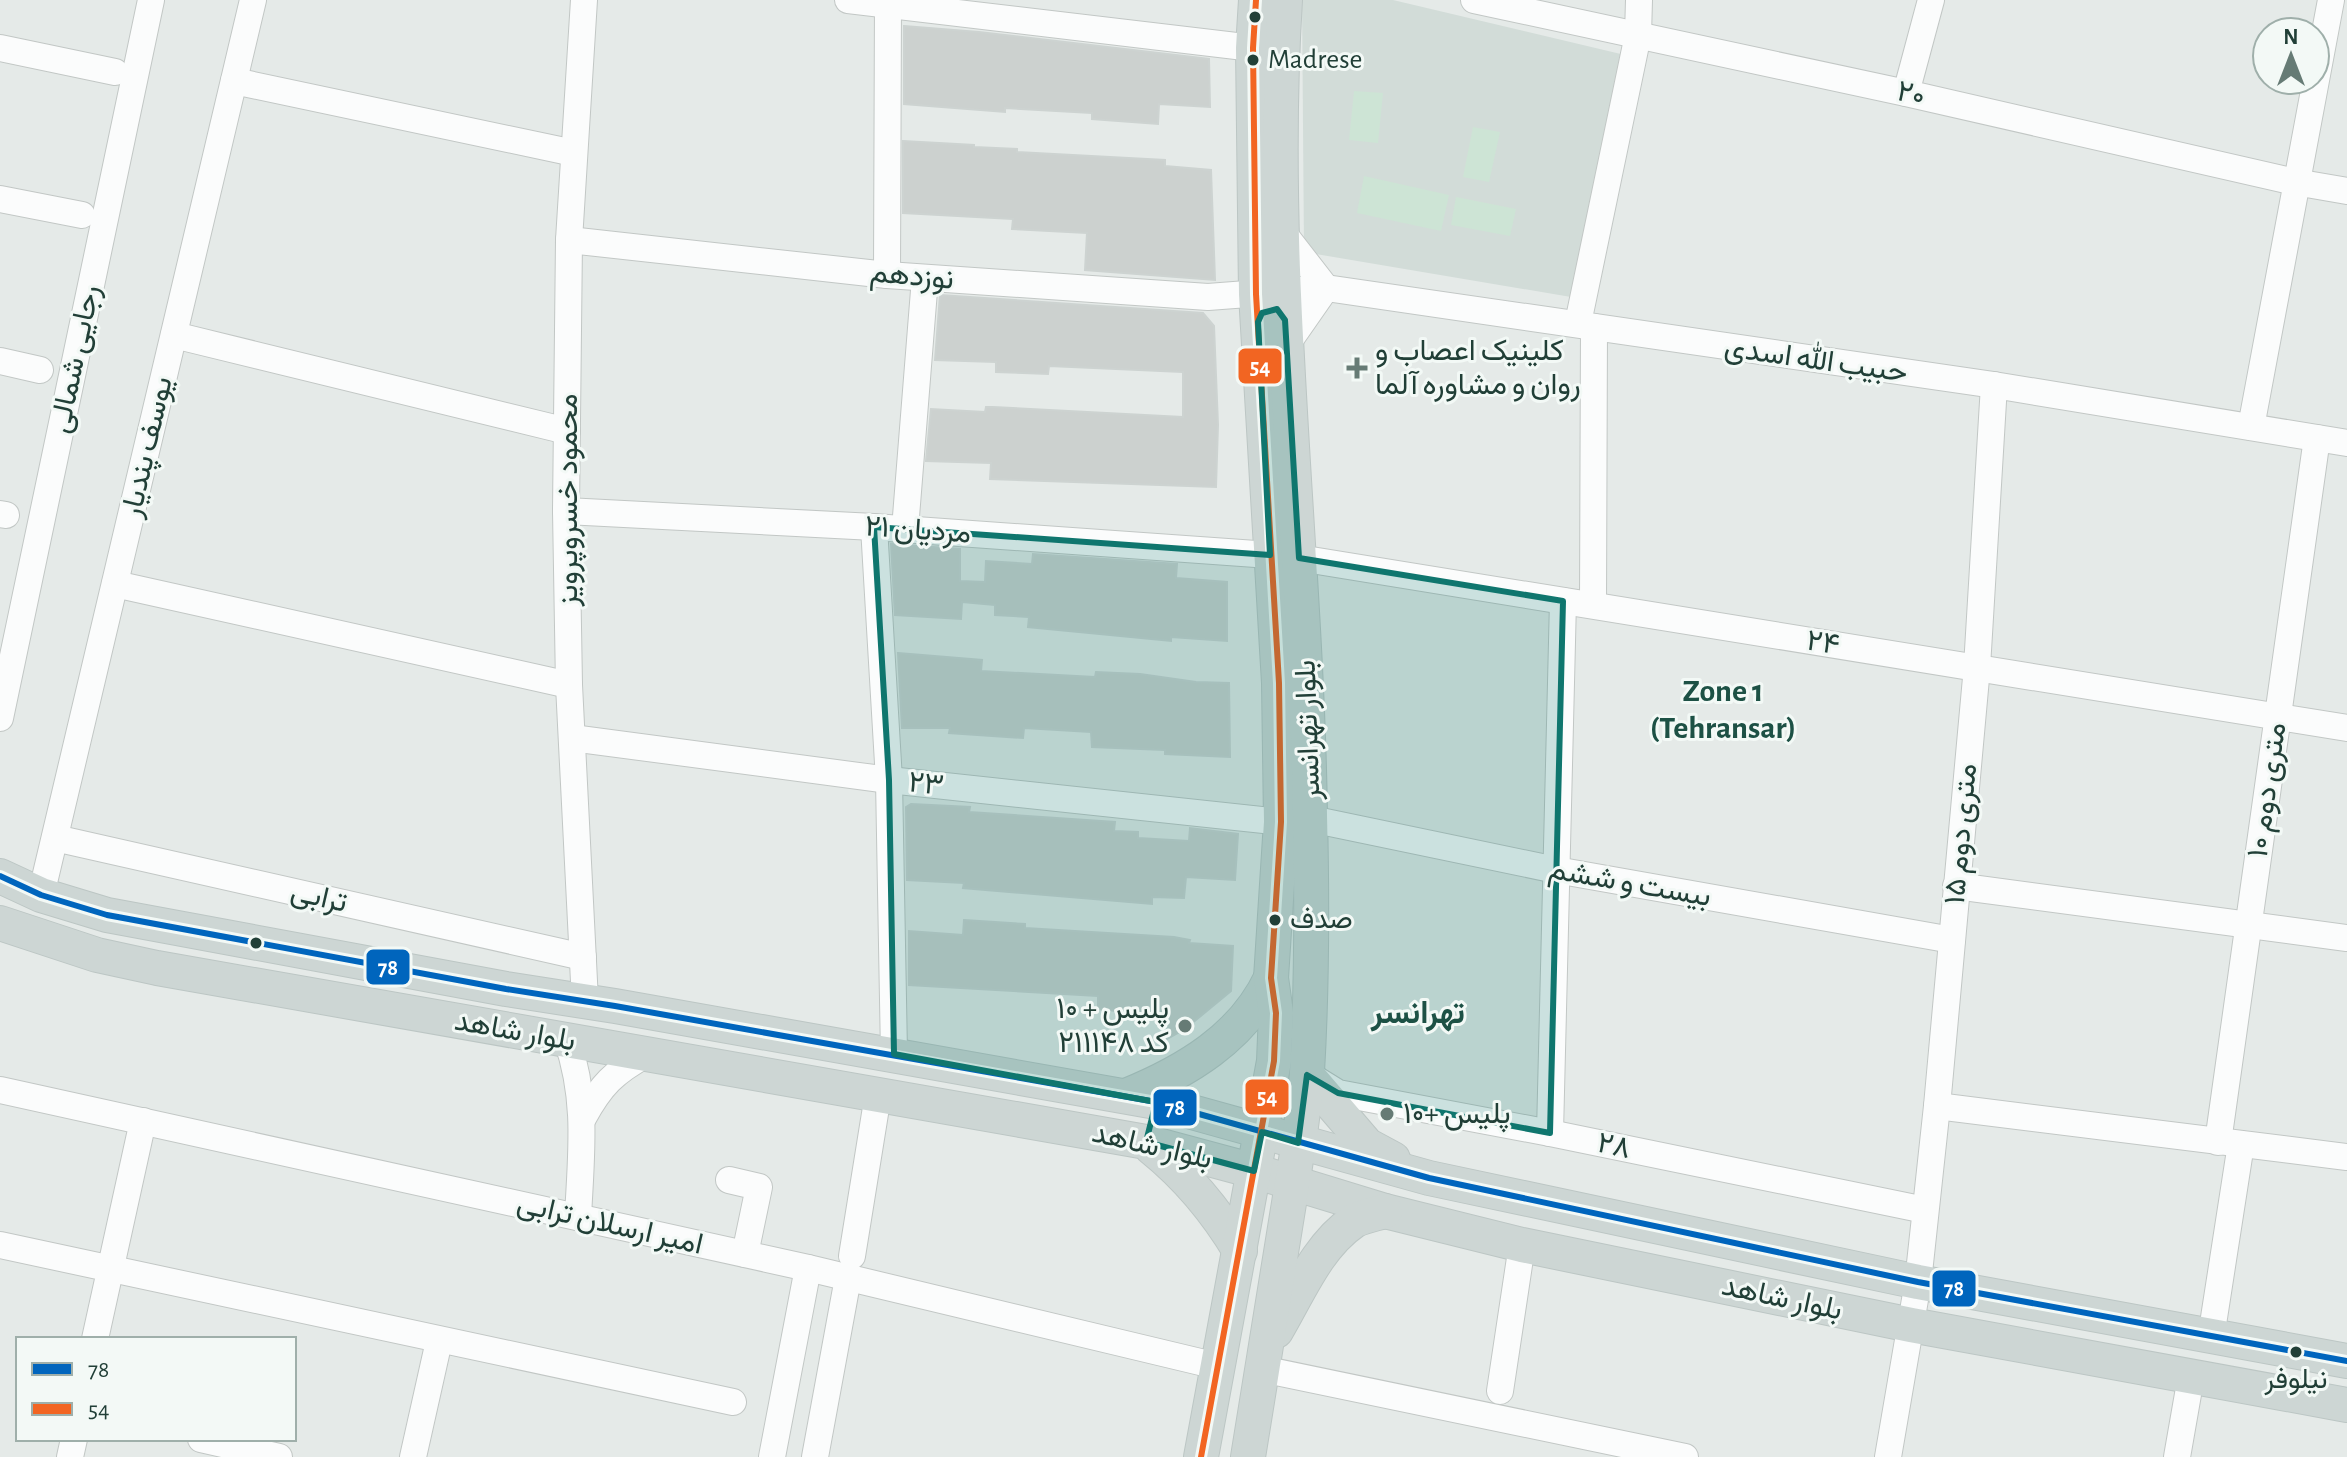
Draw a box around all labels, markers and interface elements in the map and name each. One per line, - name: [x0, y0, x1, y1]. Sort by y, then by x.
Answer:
- unlabelled marker: [1247, 9, 1263, 25]
- north arrow: [2251, 16, 2331, 96]
- text: N: [2283, 26, 2299, 48]
- place label: Madrese: [1268, 46, 1362, 74]
- marker: Madrese: [1245, 52, 1261, 68]
- street label: ۲۰: [1894, 76, 1928, 112]
- street label: نوزدهم: [869, 257, 955, 298]
- street label: رجایی شمالی: [45, 282, 107, 436]
- street label: حبیب الله اسدی: [1722, 328, 1910, 390]
- place label: کلینیک اعصاب و روان و مشاوره آلما: [1375, 336, 1581, 402]
- line badge: 54: [1237, 347, 1283, 385]
- text: 54: [1250, 356, 1270, 378]
- marker: کلینیک اعصاب و روان و مشاوره آلما: [1346, 357, 1368, 379]
- street label: یوسف پندیار: [116, 374, 182, 522]
- street label: محمود خسروپرویز: [553, 393, 587, 608]
- street label: ۲۱ مردیان: [864, 511, 972, 551]
- street label: ۲۴: [1804, 626, 1842, 660]
- street label: بلوار تهرانسر: [1291, 659, 1327, 801]
- district label: Zone 1 (Tehransar): [1650, 675, 1796, 744]
- street label: ۱۰ متری دوم: [2243, 720, 2294, 860]
- street label: ۱۵ متری دوم: [1940, 762, 1985, 906]
- street label: ۲۳: [907, 767, 945, 801]
- street label: بیست و ششم: [1546, 854, 1713, 915]
- street label: ترابی: [288, 876, 350, 920]
- place label: صدف: [1290, 906, 1353, 934]
- marker: صدف: [1267, 912, 1283, 928]
- unlabelled marker: [248, 935, 264, 951]
- line badge: 78: [365, 948, 411, 986]
- text: 78: [378, 957, 398, 979]
- place label: پلیس + ۱۰ کد ۲۱۱۱۴۸: [1057, 994, 1169, 1058]
- district label: تهرانسر: [1370, 997, 1465, 1032]
- street label: بلوار شاهد: [452, 1006, 578, 1058]
- marker: پلیس + ۱۰ کد ۲۱۱۱۴۸: [1176, 1017, 1194, 1035]
- line badge: 54: [1244, 1078, 1290, 1116]
- text: 54: [1257, 1086, 1277, 1108]
- line badge: 78: [1152, 1088, 1198, 1127]
- text: 78: [1165, 1097, 1185, 1119]
- place label: پلیس +۱۰: [1403, 1099, 1511, 1133]
- marker: پلیس +۱۰: [1378, 1105, 1396, 1123]
- street label: بلوار شاهد: [1089, 1118, 1215, 1176]
- street label: ۲۸: [1595, 1128, 1633, 1164]
- street label: امیر ارسلان ترابی: [514, 1188, 706, 1262]
- line badge: 78: [1931, 1269, 1977, 1308]
- street label: بلوار شاهد: [1719, 1271, 1845, 1327]
- text: 78: [1944, 1278, 1964, 1300]
- legend: [16, 1337, 296, 1441]
- marker: نیلوفر: [2288, 1344, 2304, 1360]
- text: 78: [88, 1358, 109, 1382]
- place label: نیلوفر: [2263, 1366, 2328, 1396]
- text: 54: [88, 1398, 110, 1422]

